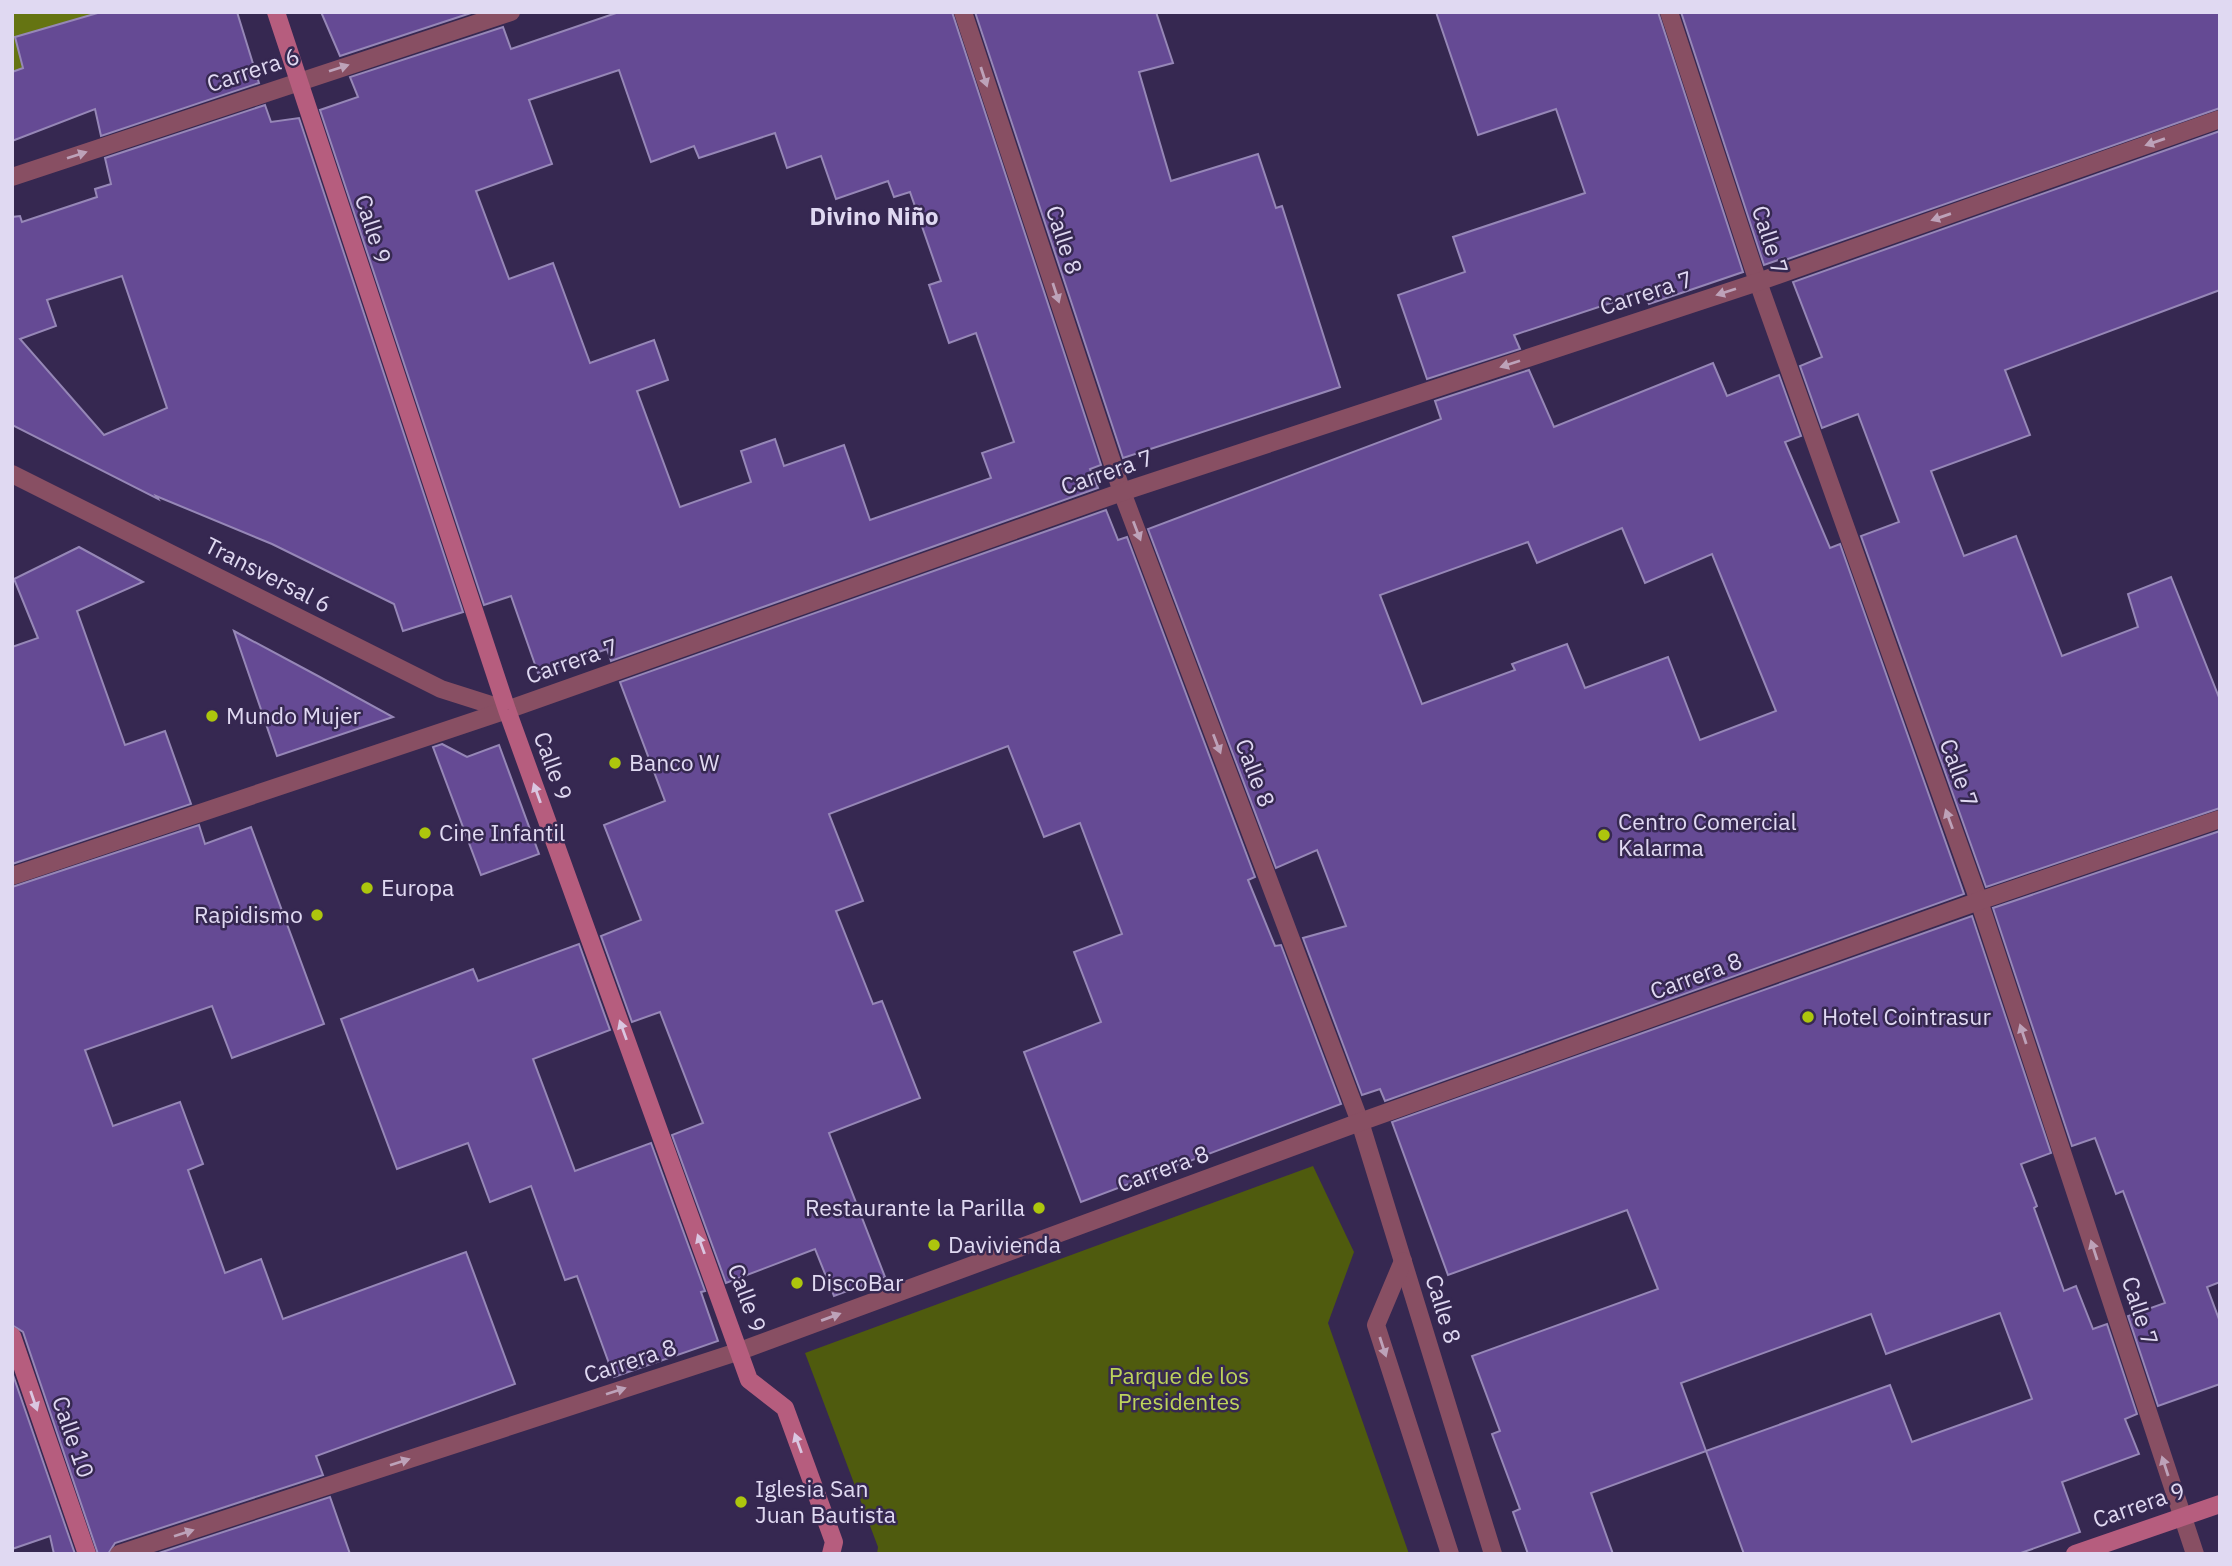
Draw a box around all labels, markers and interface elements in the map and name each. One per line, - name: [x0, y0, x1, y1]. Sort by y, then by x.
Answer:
- street label: Carrera 6: [202, 40, 303, 98]
- one-way arrow: [329, 62, 350, 72]
- one-way arrow: [979, 67, 990, 88]
- one-way arrow: [2145, 137, 2166, 148]
- one-way arrow: [67, 149, 88, 160]
- street label: Calle 9: [349, 190, 399, 267]
- district label: Divino Niño: [810, 200, 938, 232]
- street label: Calle 8: [1040, 201, 1090, 278]
- street label: Calle 7: [1746, 201, 1796, 278]
- one-way arrow: [1930, 212, 1951, 223]
- street label: Carrera 7: [1595, 263, 1696, 321]
- one-way arrow: [1051, 282, 1062, 303]
- one-way arrow: [1715, 287, 1736, 298]
- one-way arrow: [1499, 359, 1520, 370]
- street label: Carrera 7: [1056, 441, 1157, 501]
- one-way arrow: [1132, 521, 1143, 542]
- street label: Transversal 6: [200, 529, 337, 619]
- street label: Carrera 7: [521, 630, 622, 690]
- place label: Mundo Mujer: [226, 700, 362, 730]
- marker: Mundo Mujer: [204, 708, 220, 724]
- street label: Calle 9: [528, 727, 580, 804]
- one-way arrow: [1212, 734, 1223, 755]
- street label: Calle 8: [1229, 734, 1283, 811]
- street label: Calle 7: [1934, 734, 1986, 811]
- place label: Banco W: [629, 747, 720, 777]
- marker: Banco W: [607, 755, 623, 771]
- one-way arrow: [531, 783, 542, 804]
- place label: Centro Comercial Kalarma: [1618, 806, 1797, 862]
- one-way arrow: [1943, 808, 1954, 829]
- place label: Cine Infantil: [439, 817, 565, 847]
- marker: Cine Infantil: [417, 825, 433, 841]
- marker: Centro Comercial Kalarma: [1596, 827, 1612, 843]
- place label: Europa: [381, 872, 454, 902]
- marker: Europa: [359, 880, 375, 896]
- place label: Rapidismo: [194, 899, 303, 929]
- marker: Rapidismo: [309, 907, 325, 923]
- street label: Carrera 8: [1646, 945, 1746, 1006]
- place label: Hotel Cointrasur: [1822, 1001, 1991, 1031]
- marker: Hotel Cointrasur: [1800, 1009, 1816, 1025]
- one-way arrow: [617, 1020, 628, 1041]
- one-way arrow: [2017, 1023, 2027, 1044]
- street label: Carrera 8: [1113, 1138, 1213, 1199]
- place label: Restaurante la Parilla: [805, 1192, 1025, 1222]
- marker: Restaurante la Parilla: [1031, 1200, 1047, 1216]
- place label: Davivienda: [948, 1229, 1061, 1259]
- one-way arrow: [695, 1233, 706, 1254]
- marker: Davivienda: [926, 1237, 942, 1253]
- one-way arrow: [2088, 1239, 2099, 1260]
- street label: Calle 9: [722, 1259, 774, 1336]
- place label: DiscoBar: [811, 1267, 904, 1297]
- street label: Calle 8: [1419, 1270, 1469, 1347]
- street label: Calle 7: [2116, 1272, 2166, 1349]
- marker: DiscoBar: [789, 1275, 805, 1291]
- one-way arrow: [821, 1311, 842, 1322]
- street label: Carrera 8: [579, 1331, 680, 1389]
- one-way arrow: [1378, 1337, 1389, 1358]
- park label: Parque de los Presidentes: [1109, 1360, 1249, 1416]
- one-way arrow: [606, 1386, 627, 1396]
- one-way arrow: [29, 1390, 40, 1411]
- street label: Calle 10: [46, 1392, 102, 1482]
- one-way arrow: [792, 1433, 803, 1454]
- one-way arrow: [2159, 1455, 2170, 1476]
- one-way arrow: [390, 1456, 411, 1467]
- place label: Iglesia San Juan Bautista: [755, 1473, 896, 1529]
- street label: Carrera 9: [2088, 1474, 2189, 1534]
- marker: Iglesia San Juan Bautista: [733, 1494, 749, 1510]
- one-way arrow: [173, 1527, 194, 1537]

